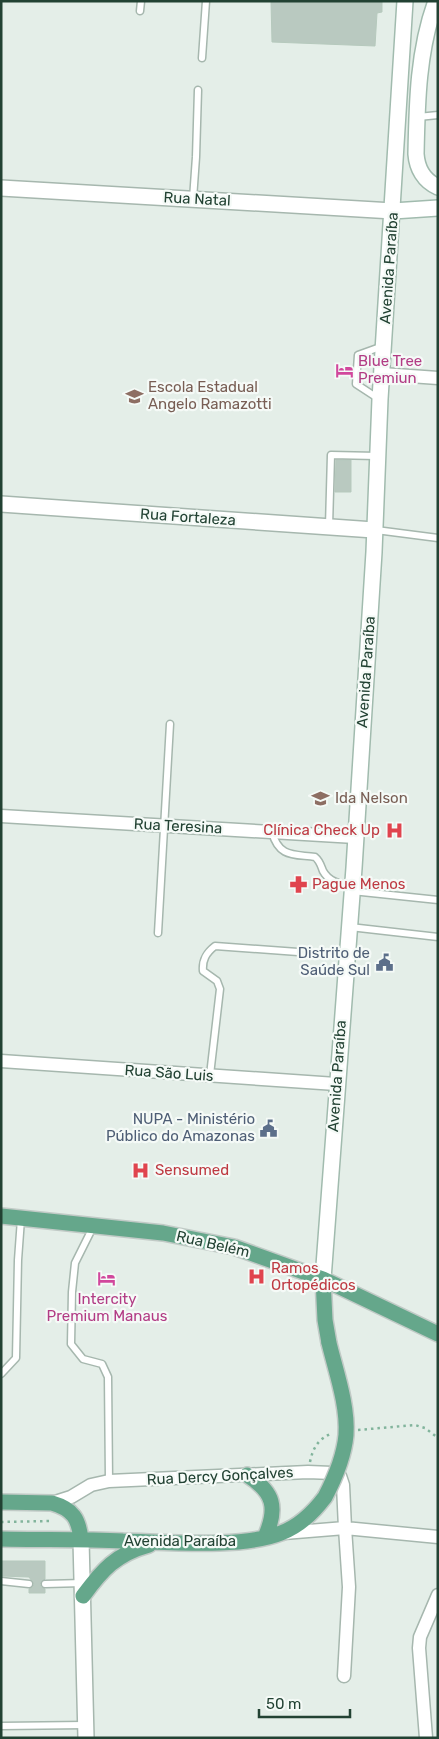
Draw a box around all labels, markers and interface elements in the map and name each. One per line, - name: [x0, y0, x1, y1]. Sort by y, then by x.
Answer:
- street label: Rua Natal: [163, 188, 231, 210]
- street label: Avenida Paraíba: [376, 211, 402, 325]
- place label: Blue Tree Premiun: [358, 352, 422, 387]
- hotel icon: Blue Tree Premiun: [334, 360, 354, 380]
- place label: Escola Estadual Angelo Ramazotti: [148, 378, 272, 413]
- school or university icon: Escola Estadual Angelo Ramazotti: [124, 386, 144, 406]
- street label: Rua Fortaleza: [140, 505, 236, 529]
- street label: Avenida Paraíba: [353, 615, 379, 729]
- school or university icon: Ida Nelson: [311, 788, 331, 808]
- place label: Ida Nelson: [335, 789, 408, 807]
- street label: Rua Teresina: [133, 815, 223, 837]
- hospital icon: Clínica Check Up: [384, 820, 404, 840]
- place label: Clínica Check Up: [263, 821, 380, 839]
- pharmacy icon: Pague Menos: [288, 874, 308, 894]
- place label: Pague Menos: [312, 875, 406, 893]
- place label: Distrito de Saúde Sul: [298, 944, 370, 979]
- public building icon: Distrito de Saúde Sul: [374, 952, 394, 972]
- street label: Avenida Paraíba: [324, 1019, 350, 1133]
- street label: Rua São Luis: [124, 1061, 214, 1085]
- place label: NUPA - Ministério Público do Amazonas: [106, 1110, 255, 1145]
- public building icon: NUPA - Ministério Público do Amazonas: [259, 1118, 279, 1138]
- hospital icon: Sensumed: [131, 1160, 151, 1180]
- place label: Sensumed: [155, 1161, 229, 1179]
- street label: Rua Belém: [175, 1227, 251, 1261]
- place label: Ramos Ortopédicos: [271, 1259, 356, 1294]
- hospital icon: Ramos Ortopédicos: [247, 1267, 267, 1287]
- hotel icon: Intercity Premium Manaus: [97, 1268, 117, 1288]
- place label: Intercity Premium Manaus: [47, 1290, 168, 1325]
- street label: Rua Dercy Gonçalves: [146, 1463, 294, 1489]
- street label: Avenida Paraíba: [124, 1532, 236, 1550]
- scale bar: [259, 1686, 350, 1718]
- text: 50 m: [266, 1695, 301, 1713]

